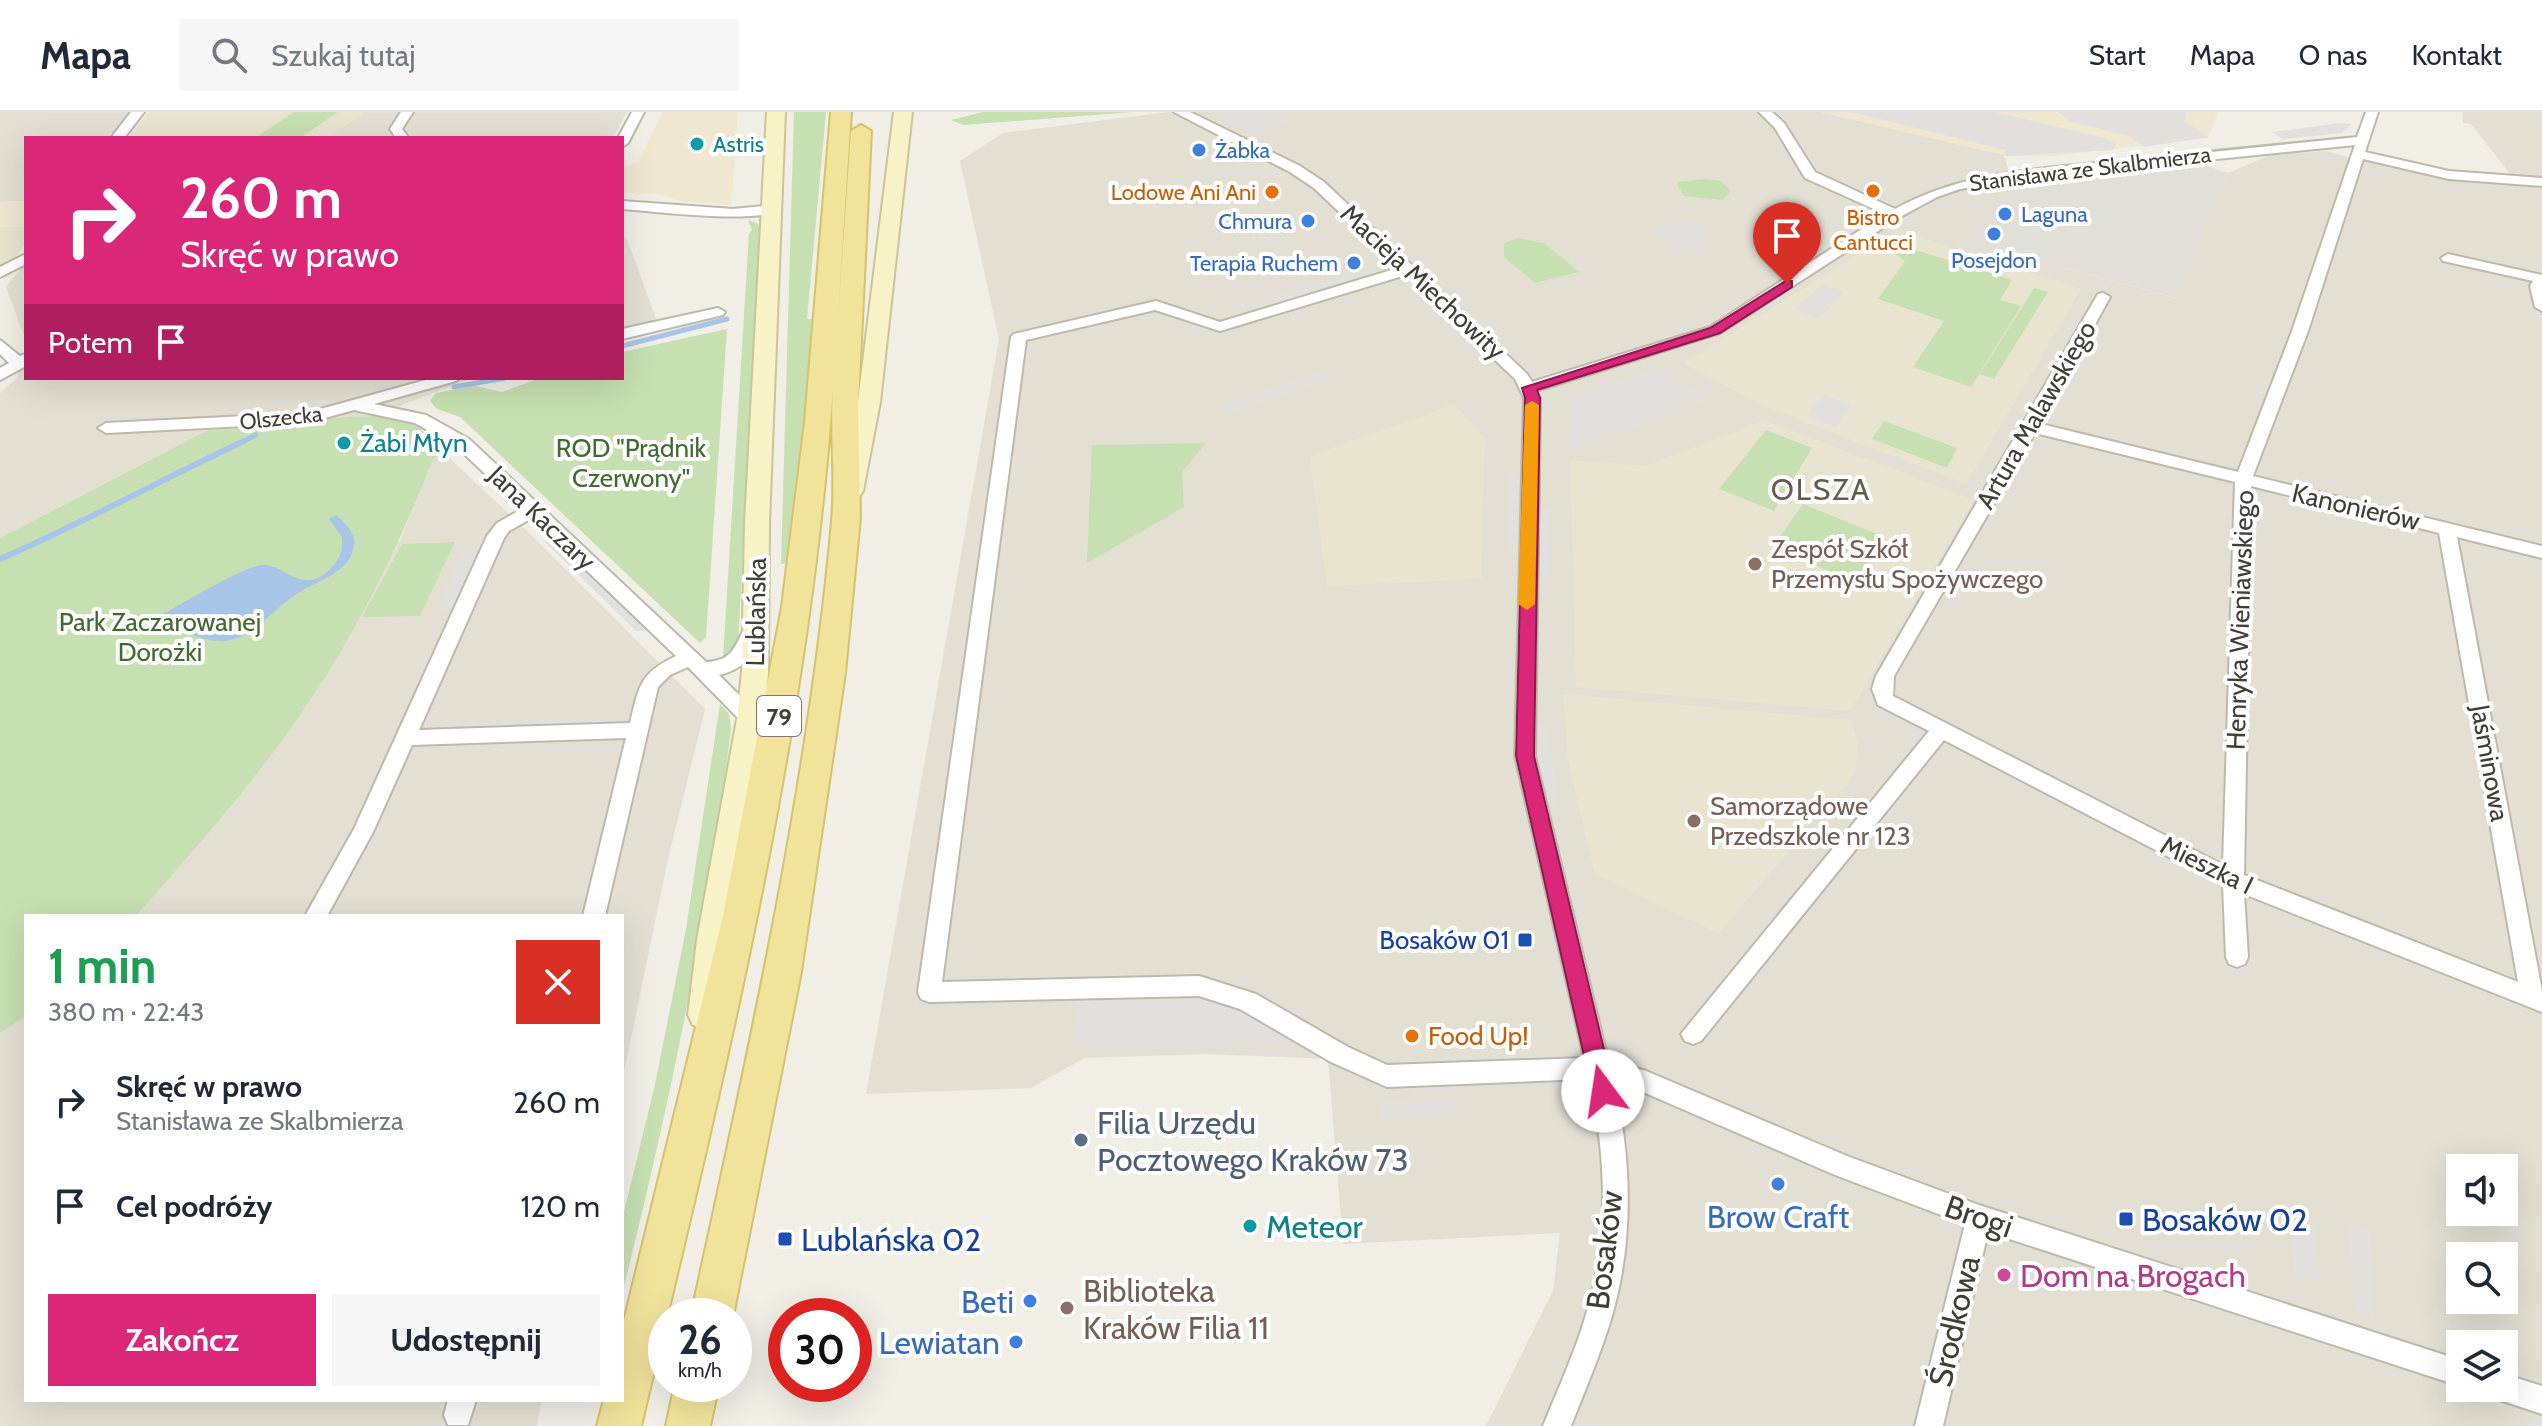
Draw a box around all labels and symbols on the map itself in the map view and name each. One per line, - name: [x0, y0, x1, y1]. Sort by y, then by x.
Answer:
- place label: Astris: [713, 131, 764, 158]
- marker: Astris: [688, 135, 706, 153]
- place label: Żabka: [1215, 137, 1271, 164]
- marker: Żabka: [1190, 141, 1208, 159]
- street label: Stanisława ze Skalbmierza: [1968, 141, 2213, 197]
- place label: Lodowe Ani Ani: [1111, 179, 1256, 206]
- marker: Bistro Cantucci: [1864, 182, 1882, 200]
- marker: Lodowe Ani Ani: [1263, 183, 1281, 201]
- street label: Macieja Miechowity: [1334, 197, 1512, 367]
- place label: Laguna: [2021, 201, 2088, 228]
- pin: [1753, 202, 1821, 284]
- place label: Bistro Cantucci: [1833, 204, 1913, 256]
- marker: Laguna: [1996, 205, 2014, 223]
- place label: Chmura: [1218, 208, 1292, 235]
- marker: Chmura: [1299, 212, 1317, 230]
- marker: Posejdon: [1985, 225, 2003, 243]
- place label: Posejdon: [1951, 247, 2037, 274]
- place label: Terapia Ruchem: [1190, 250, 1338, 277]
- marker: Terapia Ruchem: [1345, 254, 1363, 272]
- street label: Artura Malawskiego: [1969, 315, 2103, 515]
- street label: Olszecka: [238, 400, 324, 436]
- place label: Żabi Młyn: [360, 427, 467, 459]
- park label: ROD "Prądnik Czerwony": [556, 432, 707, 494]
- marker: Żabi Młyn: [335, 434, 353, 452]
- street label: Jana Kaczary: [481, 458, 602, 577]
- district label: OLSZA: [1771, 471, 1871, 508]
- street label: Kanonierów: [2289, 477, 2423, 537]
- street label: Henryka Wieniawskiego: [2219, 490, 2261, 750]
- place label: Zespół Szkół Przemysłu Spożywczego: [1771, 533, 2043, 595]
- marker: Zespół Szkół Przemysłu Spożywczego: [1746, 555, 1764, 573]
- street label: Lublańska: [739, 557, 773, 667]
- park label: Park Zaczarowanej Dorożki: [59, 606, 261, 668]
- road number: 79: [757, 696, 801, 736]
- street label: Jaśminowa: [2464, 701, 2516, 824]
- place label: Samorządowe Przedszkole nr 123: [1710, 790, 1911, 852]
- marker: Samorządowe Przedszkole nr 123: [1685, 812, 1703, 830]
- street label: Mieszka I: [2155, 829, 2259, 901]
- place label: Bosaków 01: [1379, 924, 1509, 956]
- marker: Bosaków 01: [1516, 931, 1534, 949]
- place label: Food Up!: [1428, 1020, 1529, 1052]
- marker: Food Up!: [1403, 1027, 1421, 1045]
- position arrow: [1561, 1049, 1645, 1133]
- place label: Filia Urzędu Pocztowego Kraków 73: [1097, 1103, 1409, 1179]
- marker: Filia Urzędu Pocztowego Kraków 73: [1072, 1131, 1090, 1149]
- marker: Brow Craft: [1769, 1175, 1787, 1193]
- street label: Brogi: [1940, 1186, 2018, 1246]
- street label: Bosaków: [1577, 1188, 1631, 1312]
- place label: Brow Craft: [1707, 1197, 1849, 1236]
- place label: Bosaków 02: [2142, 1200, 2308, 1239]
- place label: Meteor: [1266, 1207, 1364, 1246]
- marker: Bosaków 02: [2117, 1210, 2135, 1228]
- marker: Meteor: [1241, 1217, 1259, 1235]
- place label: Lublańska 02: [801, 1220, 981, 1259]
- marker: Lublańska 02: [776, 1230, 794, 1248]
- street label: Środkowa: [1920, 1251, 1988, 1390]
- place label: Dom na Brogach: [2020, 1256, 2246, 1295]
- marker: Dom na Brogach: [1995, 1266, 2013, 1284]
- place label: Biblioteka Kraków Filia 11: [1083, 1271, 1269, 1347]
- place label: Beti: [961, 1282, 1014, 1321]
- marker: Beti: [1021, 1292, 1039, 1310]
- speed limit sign: 30: [768, 1298, 872, 1402]
- marker: Biblioteka Kraków Filia 11: [1058, 1299, 1076, 1317]
- place label: Lewiatan: [879, 1323, 1000, 1362]
- marker: Lewiatan: [1007, 1333, 1025, 1351]

